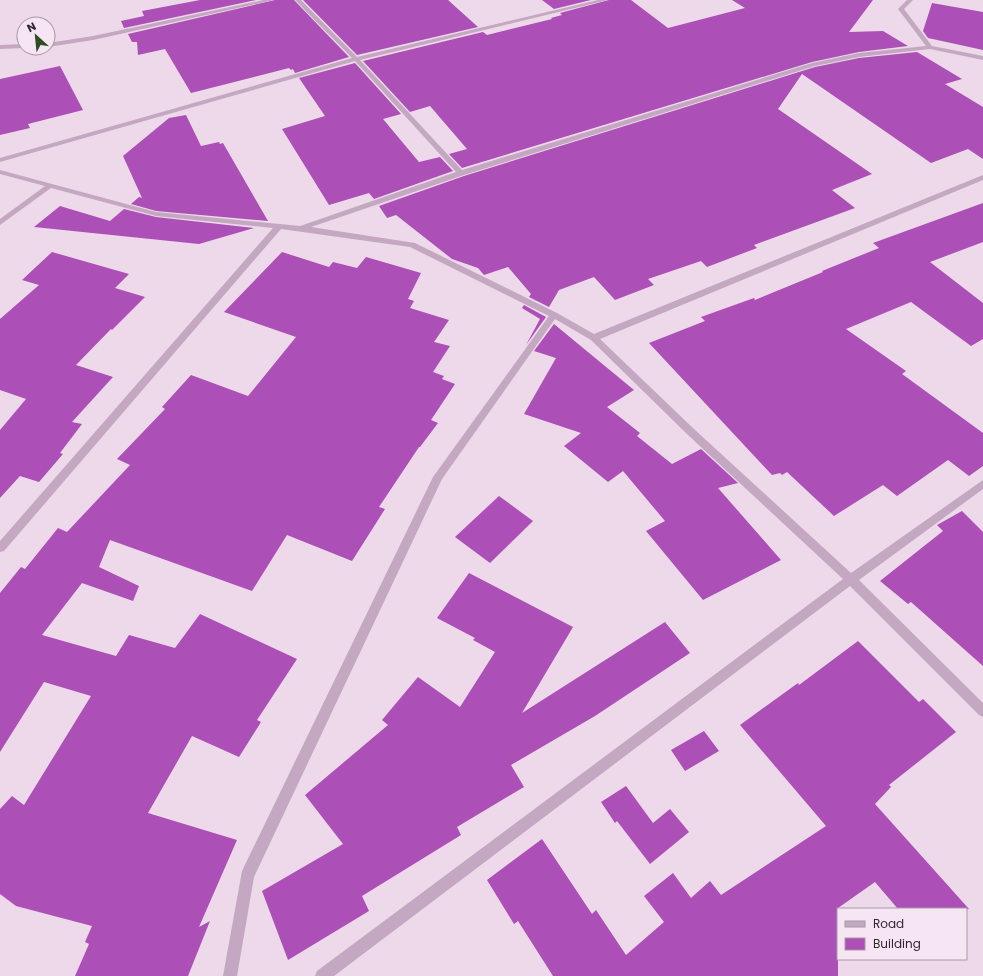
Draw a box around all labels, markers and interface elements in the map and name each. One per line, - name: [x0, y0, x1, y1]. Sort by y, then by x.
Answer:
- north arrow: [16, 16, 56, 56]
- text: N: [24, 18, 39, 36]
- legend: [837, 908, 967, 960]
- text: Road: [873, 915, 904, 932]
- text: Building: [873, 935, 921, 952]

